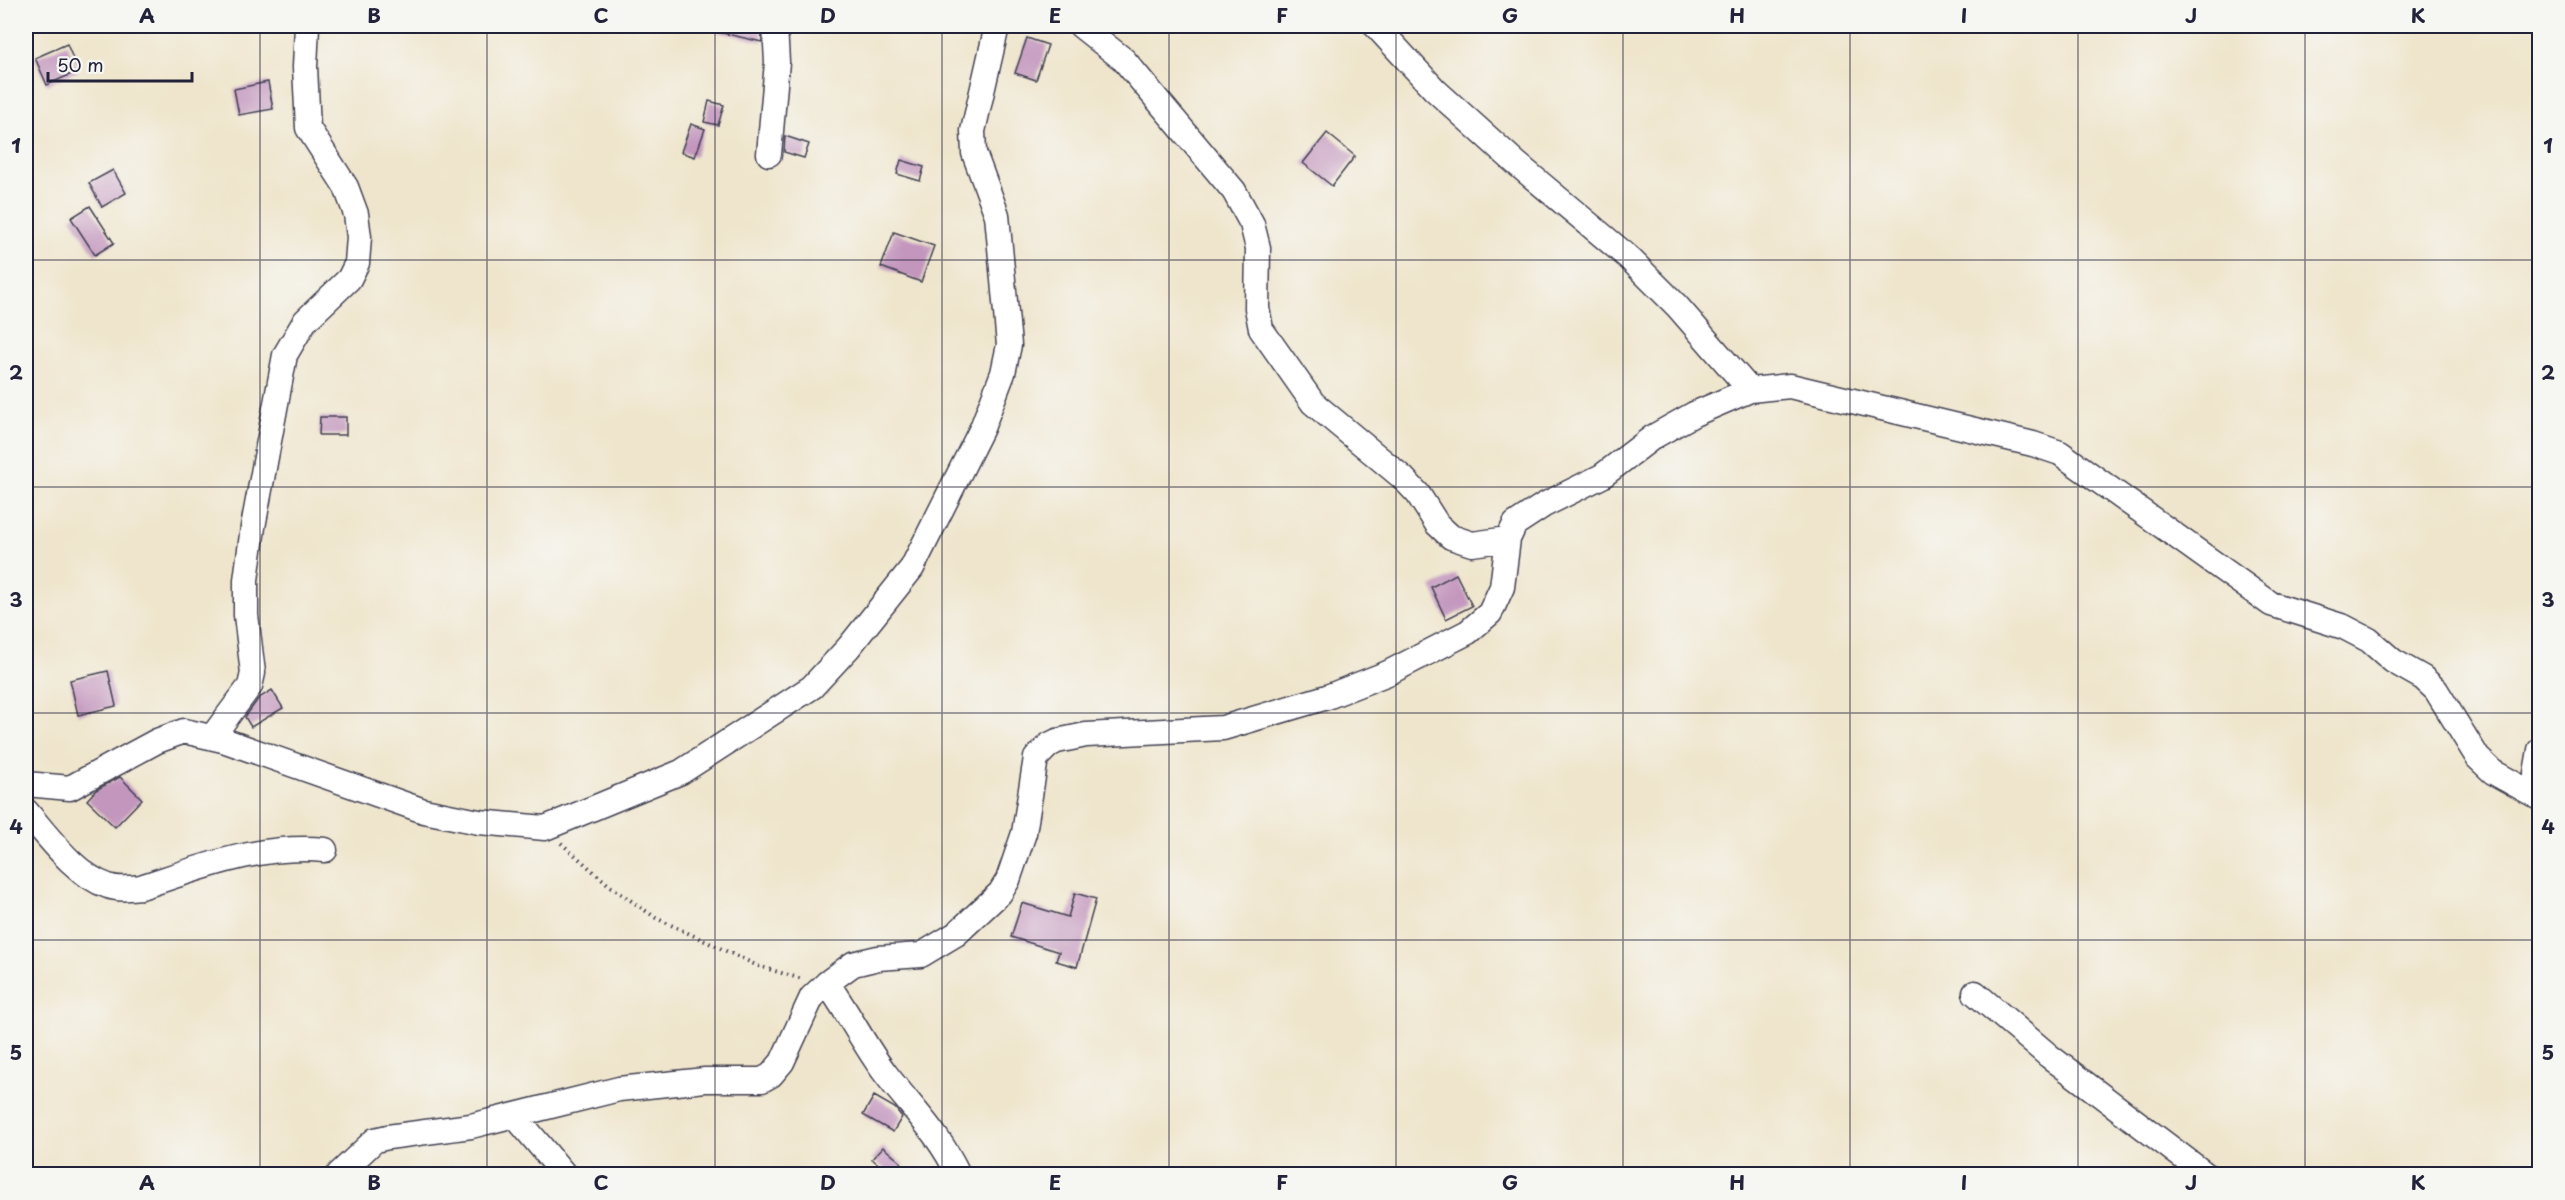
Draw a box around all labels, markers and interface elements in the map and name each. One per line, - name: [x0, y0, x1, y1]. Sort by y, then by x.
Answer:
- text: A: [139, 0, 155, 30]
- text: B: [367, 0, 381, 30]
- text: C: [593, 0, 609, 30]
- text: D: [820, 0, 836, 30]
- text: E: [1049, 0, 1061, 30]
- text: F: [1276, 0, 1288, 30]
- text: G: [1502, 0, 1518, 30]
- text: H: [1729, 0, 1745, 30]
- text: I: [1961, 0, 1967, 30]
- text: J: [2185, 0, 2197, 30]
- text: K: [2411, 0, 2426, 30]
- scale bar: [48, 45, 192, 83]
- text: 50 m: [57, 51, 104, 78]
- text: 1: [11, 130, 21, 160]
- text: 1: [2543, 130, 2553, 160]
- text: 2: [9, 357, 23, 387]
- text: 2: [2541, 357, 2555, 387]
- text: 3: [9, 584, 23, 614]
- text: 3: [2541, 584, 2555, 614]
- text: 4: [9, 811, 23, 841]
- text: 4: [2541, 811, 2555, 841]
- text: 5: [10, 1037, 22, 1067]
- text: 5: [2542, 1037, 2554, 1067]
- text: A: [139, 1167, 155, 1197]
- text: B: [367, 1167, 381, 1197]
- text: C: [593, 1167, 609, 1197]
- text: D: [820, 1167, 836, 1197]
- text: E: [1049, 1167, 1061, 1197]
- text: F: [1276, 1167, 1288, 1197]
- text: G: [1502, 1167, 1518, 1197]
- text: H: [1729, 1167, 1745, 1197]
- text: I: [1961, 1167, 1967, 1197]
- text: J: [2185, 1167, 2197, 1197]
- text: K: [2411, 1167, 2426, 1197]

